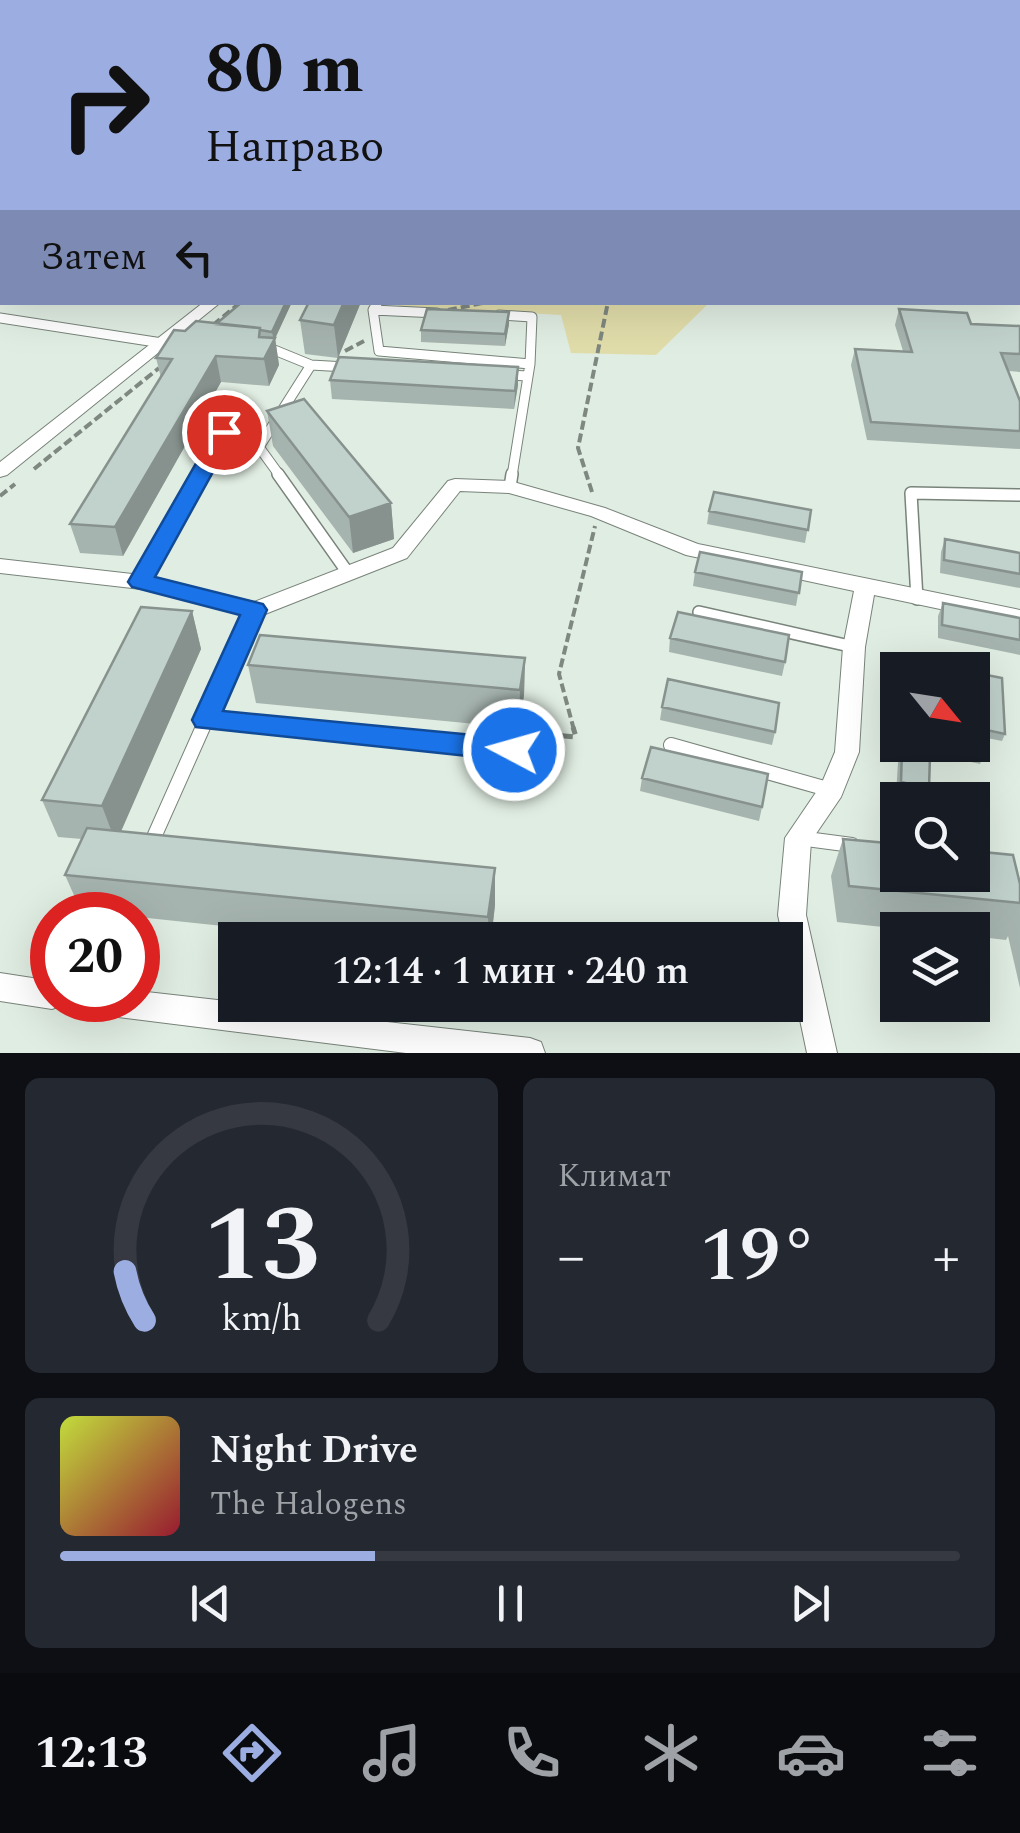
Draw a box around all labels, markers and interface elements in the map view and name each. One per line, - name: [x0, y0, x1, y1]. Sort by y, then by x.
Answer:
- text: 80 m: [205, 17, 364, 123]
- icon: right: [40, 40, 170, 170]
- text: Направо: [205, 113, 384, 182]
- text: Затем: [40, 229, 147, 287]
- icon: left: [167, 230, 222, 285]
- pin: [182, 390, 267, 475]
- icon: arrive: [197, 405, 252, 460]
- north arrow: [880, 652, 990, 762]
- map controls: [880, 652, 990, 1022]
- position arrow: [462, 698, 566, 802]
- button: search: [880, 782, 990, 892]
- speed limit sign: 20: [30, 892, 160, 1022]
- button: layers: [880, 912, 990, 1022]
- text: 12:14 · 1 мин · 240 m: [332, 943, 689, 1001]
- text: Климат: [558, 1152, 671, 1201]
- text: 13: [203, 1168, 320, 1326]
- text: 19°: [700, 1200, 818, 1314]
- text: −: [558, 1216, 585, 1299]
- text: +: [932, 1216, 960, 1299]
- text: km/h: [221, 1292, 301, 1347]
- text: Night Drive: [210, 1422, 418, 1480]
- text: The Halogens: [210, 1480, 407, 1529]
- icon: previous: [183, 1576, 238, 1631]
- icon: pause: [483, 1576, 538, 1631]
- icon: next: [783, 1576, 838, 1631]
- icon: directions: [217, 1718, 287, 1788]
- icon: music: [357, 1718, 427, 1788]
- icon: phone: [497, 1718, 567, 1788]
- icon: climate: [636, 1718, 706, 1788]
- icon: car: [776, 1718, 846, 1788]
- icon: filters: [915, 1718, 985, 1788]
- text: 12:13: [35, 1719, 148, 1788]

